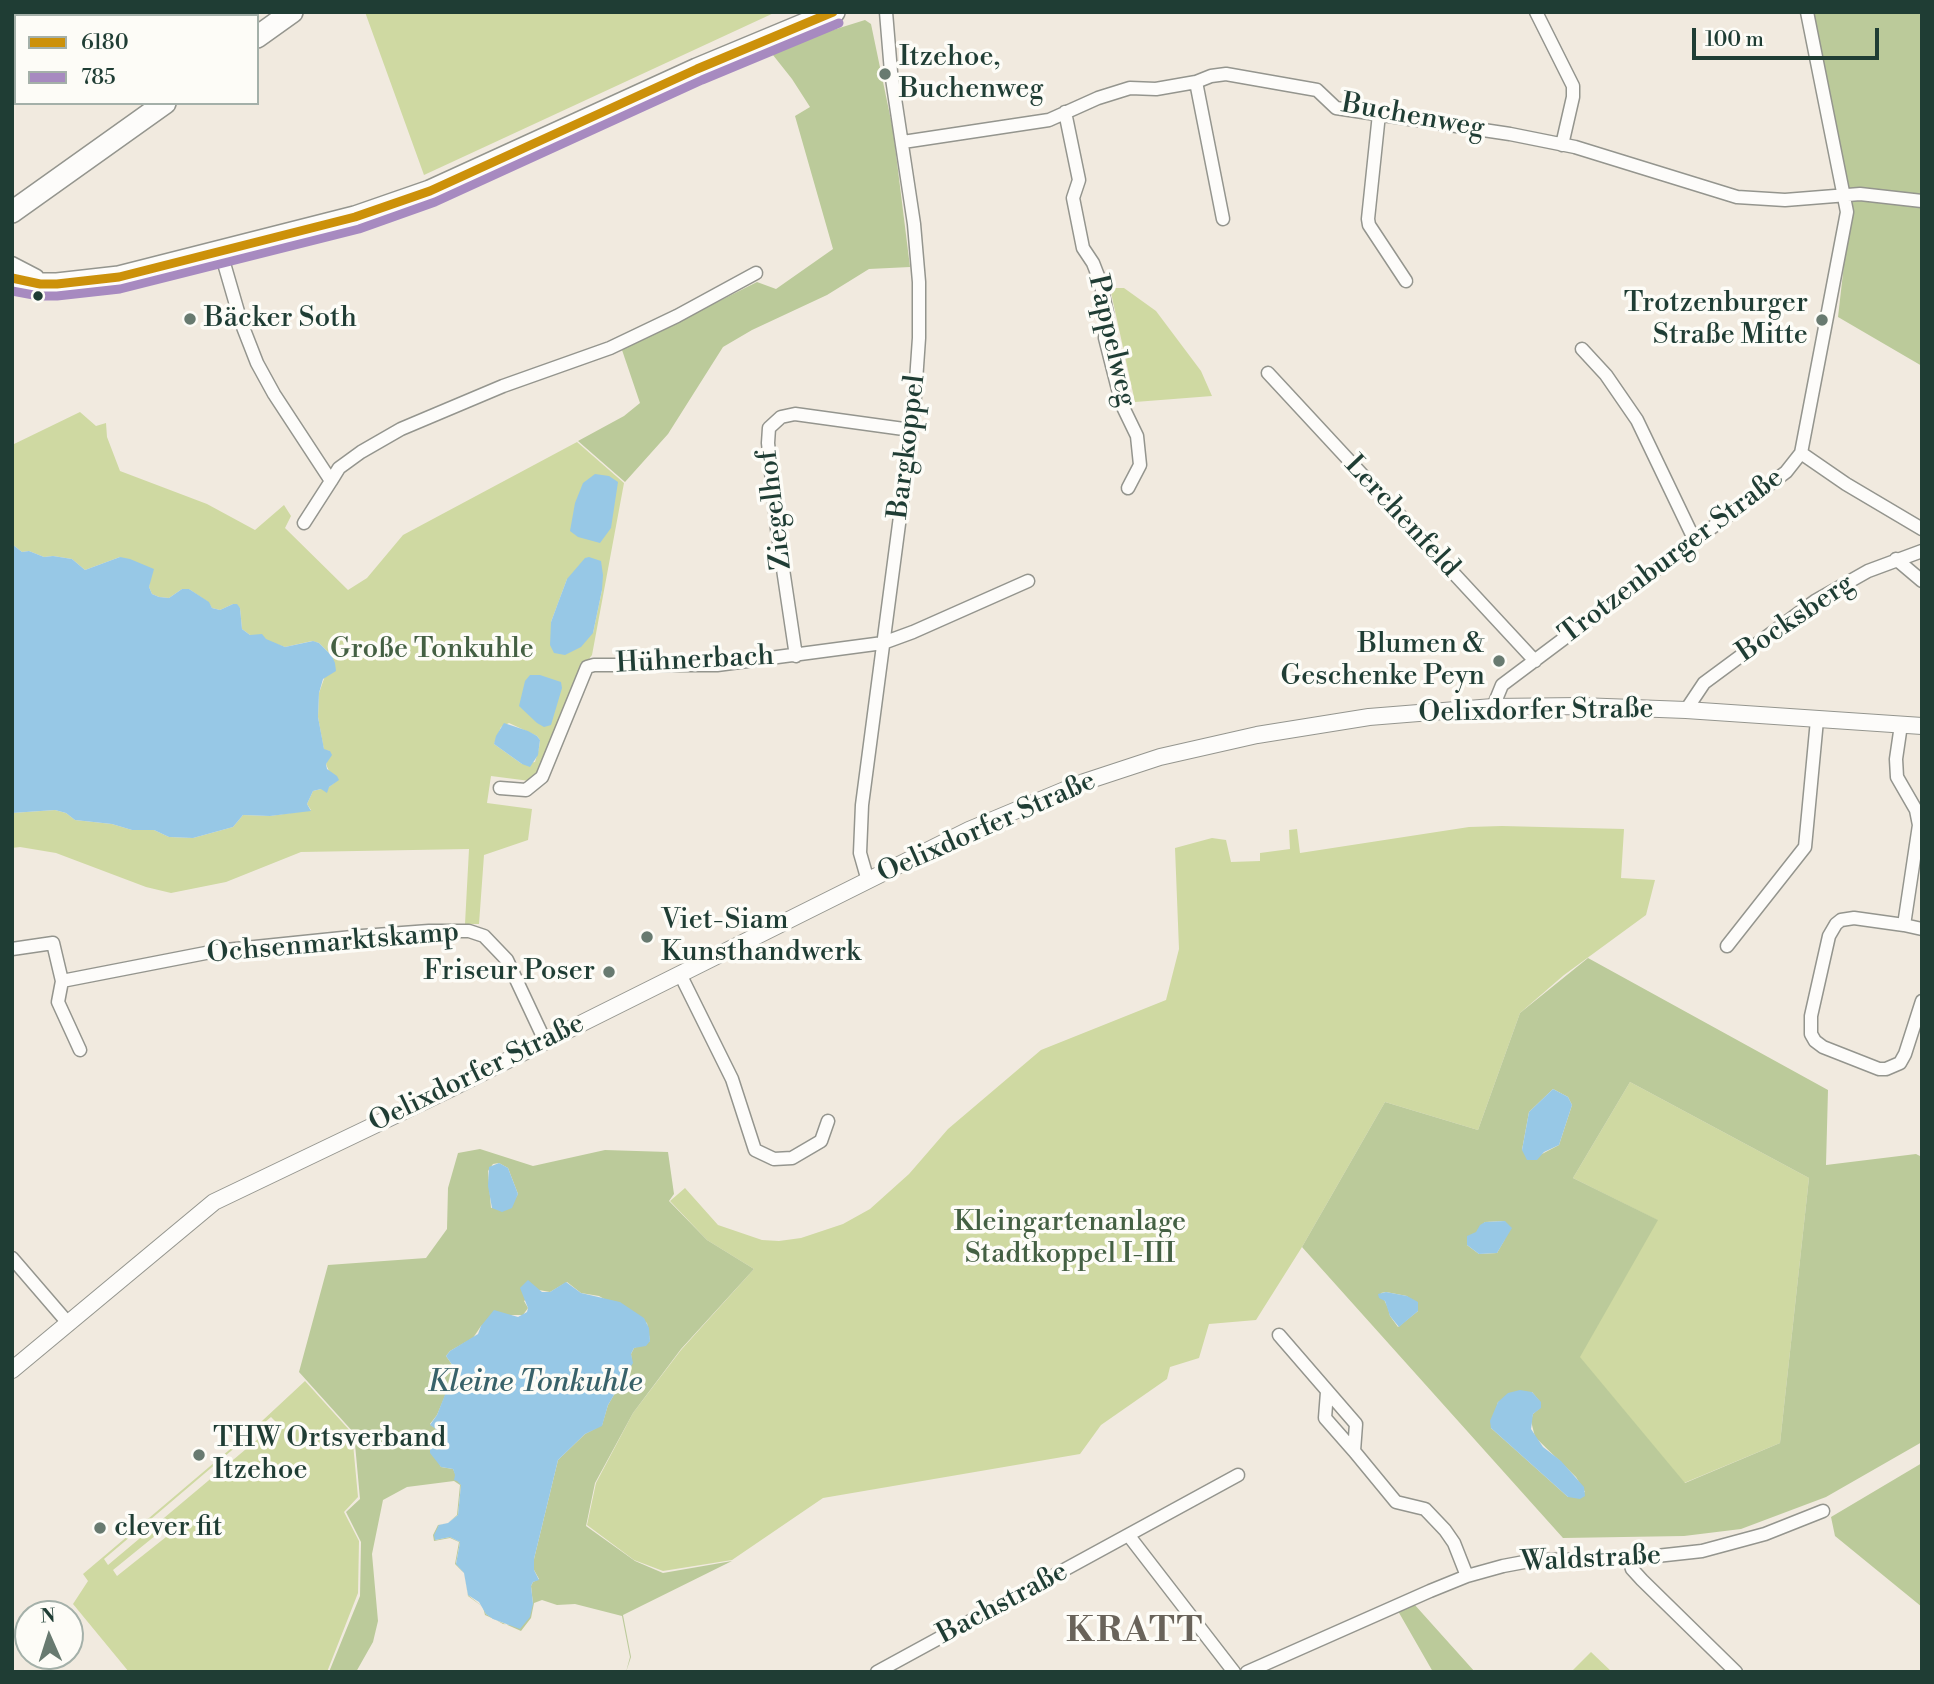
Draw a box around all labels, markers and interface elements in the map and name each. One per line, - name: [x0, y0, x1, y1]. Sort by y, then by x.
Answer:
- legend: [14, 14, 259, 105]
- scale bar: [1696, 14, 1883, 58]
- text: 100 m: [1705, 27, 1764, 53]
- text: 6180: [81, 30, 129, 56]
- place label: Itzehoe, Buchenweg: [899, 41, 1044, 107]
- text: 785: [81, 65, 116, 91]
- marker: Itzehoe, Buchenweg: [877, 66, 893, 82]
- street label: Buchenweg: [1339, 88, 1487, 146]
- street label: Pappelweg: [1080, 272, 1142, 410]
- place label: Trotzenburger Straße Mitte: [1624, 287, 1808, 353]
- unlabelled marker: [31, 289, 45, 303]
- place label: Bäcker Soth: [204, 302, 357, 336]
- marker: Bäcker Soth: [182, 311, 198, 327]
- marker: Trotzenburger Straße Mitte: [1814, 312, 1830, 328]
- street label: Bargkoppel: [882, 373, 934, 521]
- street label: Ziegelhof: [752, 448, 800, 572]
- street label: Lerchenfeld: [1336, 449, 1466, 585]
- street label: Trotzenburger Straße: [1553, 462, 1791, 652]
- street label: Bocksberg: [1731, 568, 1861, 670]
- place label: Blumen & Geschenke Peyn: [1281, 628, 1485, 694]
- park label: Große Tonkuhle: [330, 633, 534, 667]
- street label: Hühnerbach: [615, 640, 775, 682]
- marker: Blumen & Geschenke Peyn: [1491, 653, 1507, 669]
- street label: Oelixdorfer Straße: [1418, 693, 1654, 731]
- street label: Oelixdorfer Straße: [873, 765, 1101, 891]
- place label: Viet-Siam Kunsthandwerk: [661, 904, 861, 970]
- street label: Ochsenmarktskamp: [205, 916, 461, 972]
- marker: Viet-Siam Kunsthandwerk: [639, 929, 655, 945]
- place label: Friseur Poser: [423, 955, 595, 989]
- marker: Friseur Poser: [601, 964, 617, 980]
- street label: Oelixdorfer Straße: [364, 1007, 590, 1141]
- park label: Kleingartenanlage Stadtkoppel I-III: [954, 1206, 1186, 1272]
- water label: Kleine Tonkuhle: [428, 1366, 642, 1402]
- place label: THW Ortsverband Itzehoe: [213, 1422, 446, 1488]
- marker: THW Ortsverband Itzehoe: [191, 1447, 207, 1463]
- place label: clever fit: [114, 1511, 222, 1545]
- marker: clever fit: [92, 1520, 108, 1536]
- street label: Waldstraße: [1520, 1540, 1662, 1580]
- street label: Bachstraße: [932, 1556, 1074, 1652]
- north arrow: [14, 1600, 84, 1670]
- text: N: [40, 1604, 56, 1628]
- district label: KRATT: [1067, 1612, 1203, 1654]

